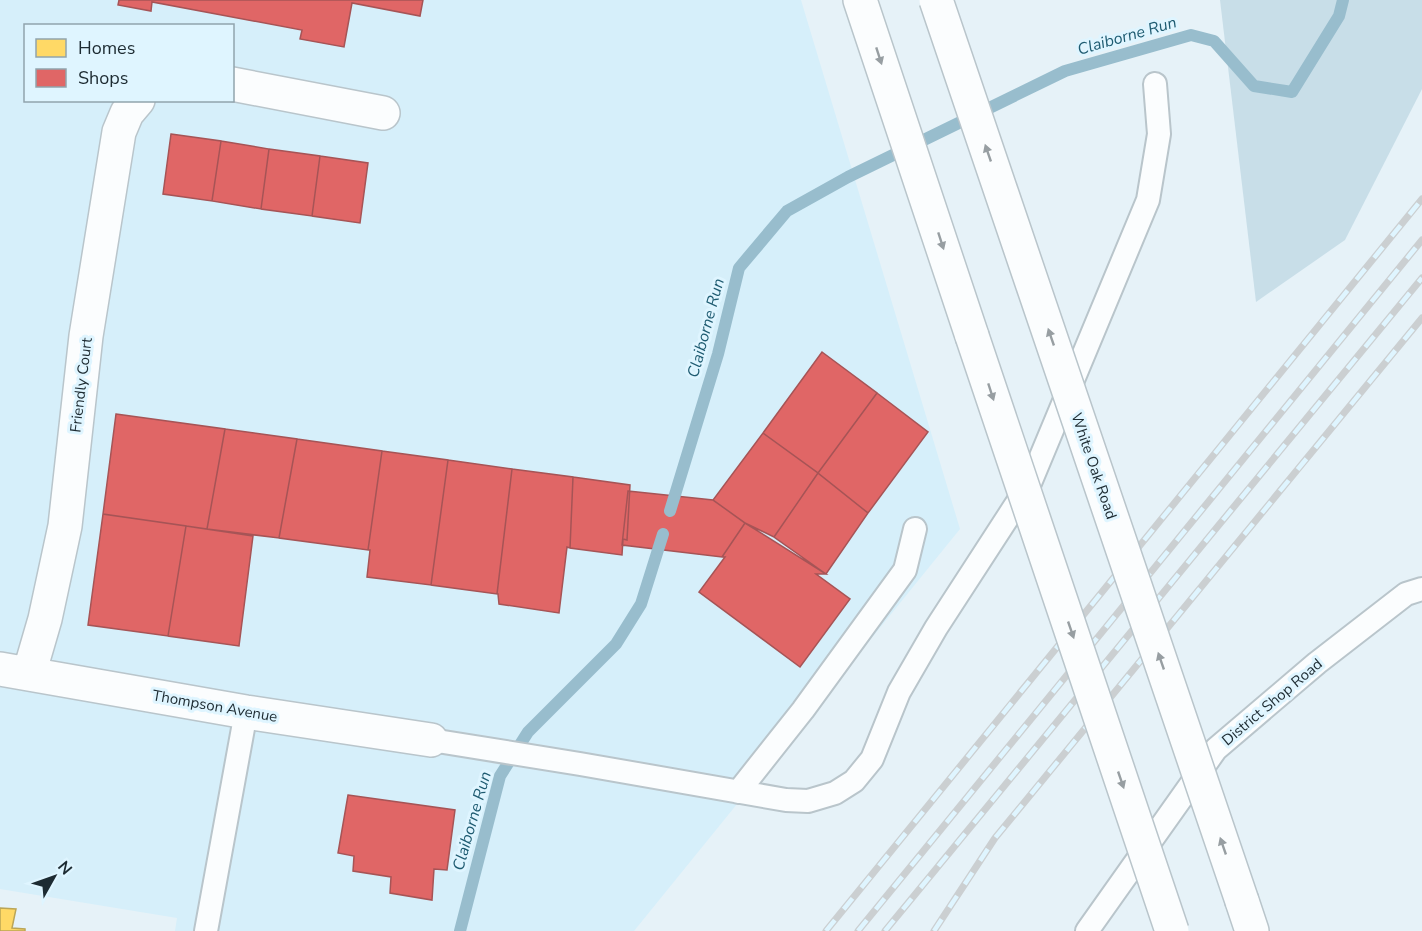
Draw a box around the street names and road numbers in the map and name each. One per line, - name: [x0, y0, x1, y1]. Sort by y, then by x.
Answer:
- street label: Friendly Court: [65, 336, 97, 434]
- street label: White Oak Road: [1066, 410, 1122, 522]
- street label: District Shop Road: [1218, 654, 1326, 750]
- street label: Thompson Avenue: [151, 685, 279, 727]

